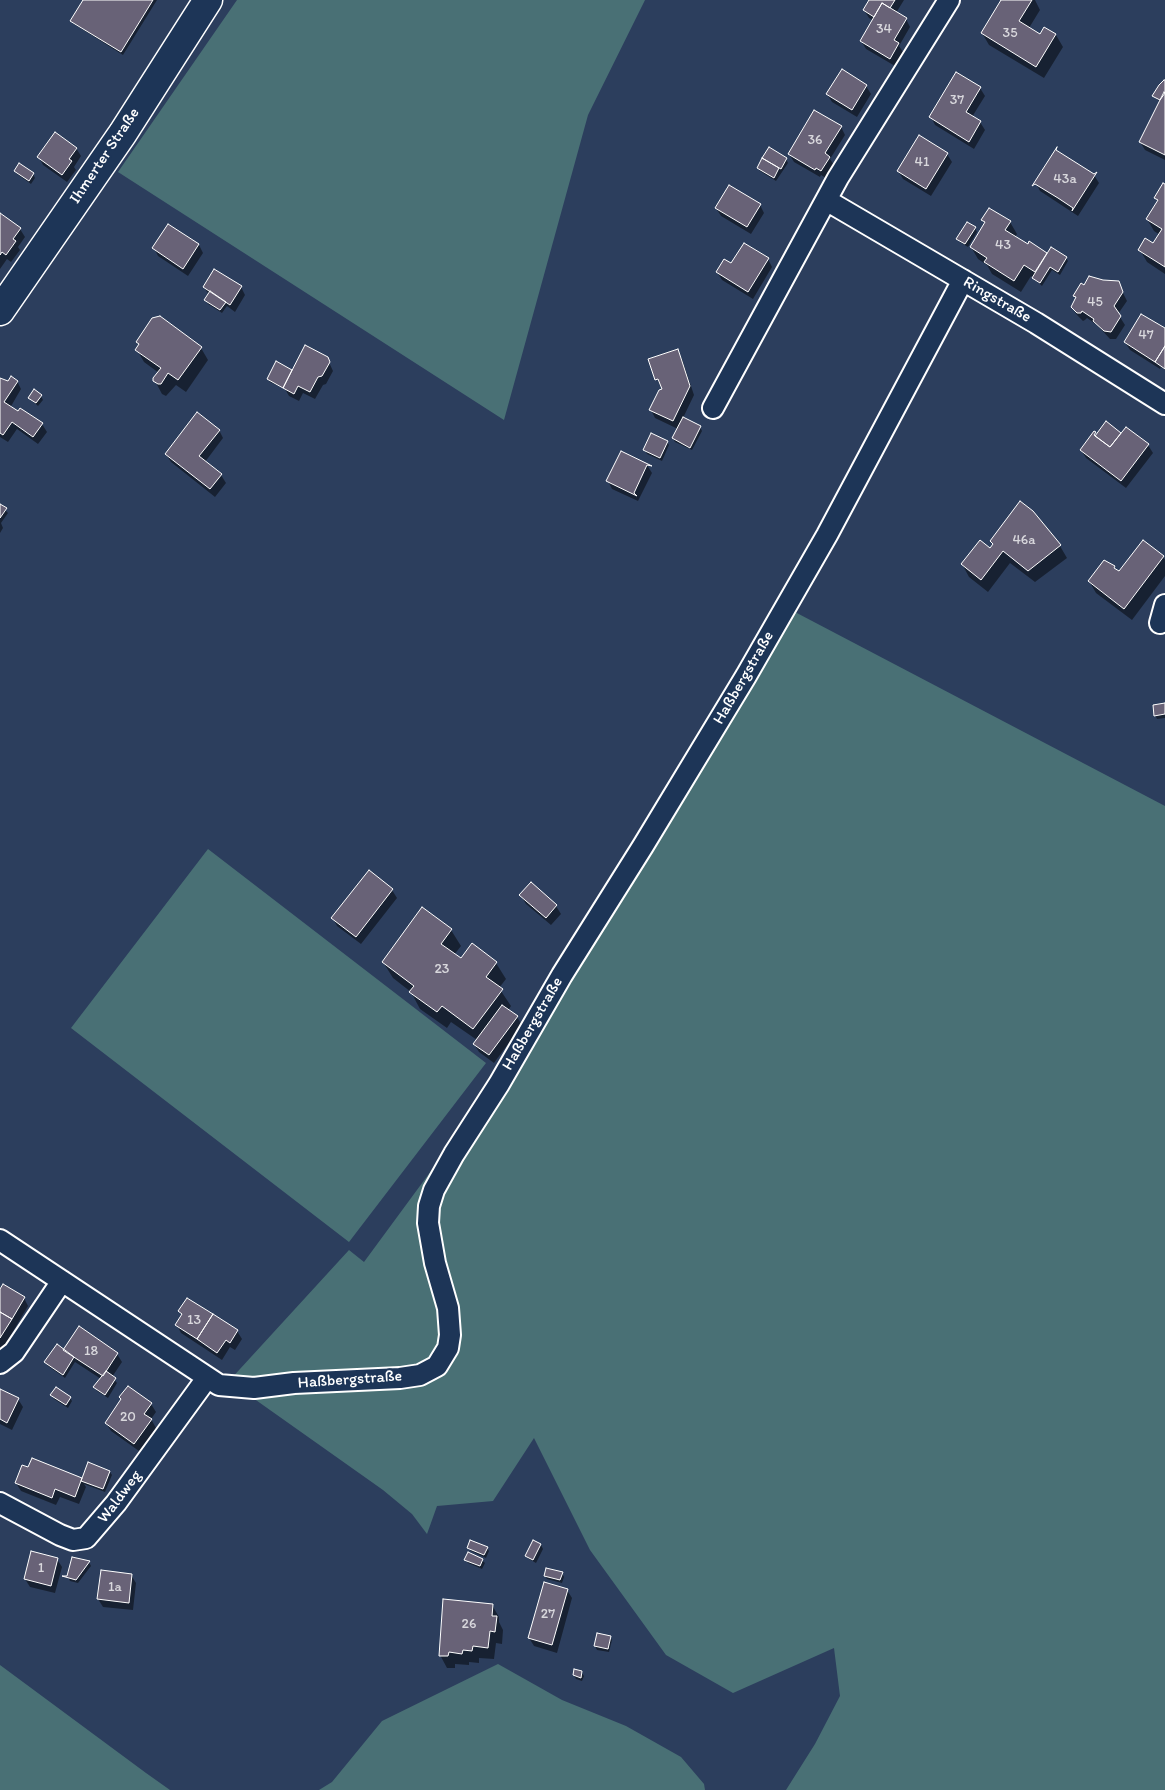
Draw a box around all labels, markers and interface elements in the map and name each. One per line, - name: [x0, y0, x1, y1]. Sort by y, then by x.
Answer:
- house number: 34: [876, 21, 892, 37]
- house number: 35: [1003, 25, 1017, 41]
- house number: 37: [950, 92, 964, 108]
- street label: Ihmerter Straße: [66, 104, 144, 208]
- house number: 36: [807, 132, 823, 148]
- house number: 41: [915, 154, 929, 170]
- house number: 43a: [1053, 171, 1077, 187]
- house number: 43: [995, 237, 1011, 253]
- street label: Ringstraße: [959, 273, 1035, 327]
- house number: 45: [1087, 294, 1103, 310]
- house number: 47: [1138, 327, 1154, 343]
- house number: 46a: [1012, 532, 1036, 548]
- street label: Haßbergstraße: [710, 628, 778, 728]
- house number: 23: [435, 961, 449, 977]
- street label: Haßbergstraße: [499, 974, 567, 1074]
- house number: 13: [187, 1312, 201, 1328]
- house number: 18: [84, 1343, 98, 1359]
- street label: Haßbergstraße: [297, 1367, 403, 1393]
- house number: 20: [120, 1409, 136, 1425]
- street label: Waldweg: [94, 1467, 146, 1527]
- house number: 1: [38, 1560, 44, 1576]
- house number: 1a: [108, 1579, 122, 1595]
- house number: 27: [541, 1606, 555, 1622]
- house number: 26: [462, 1616, 476, 1632]

